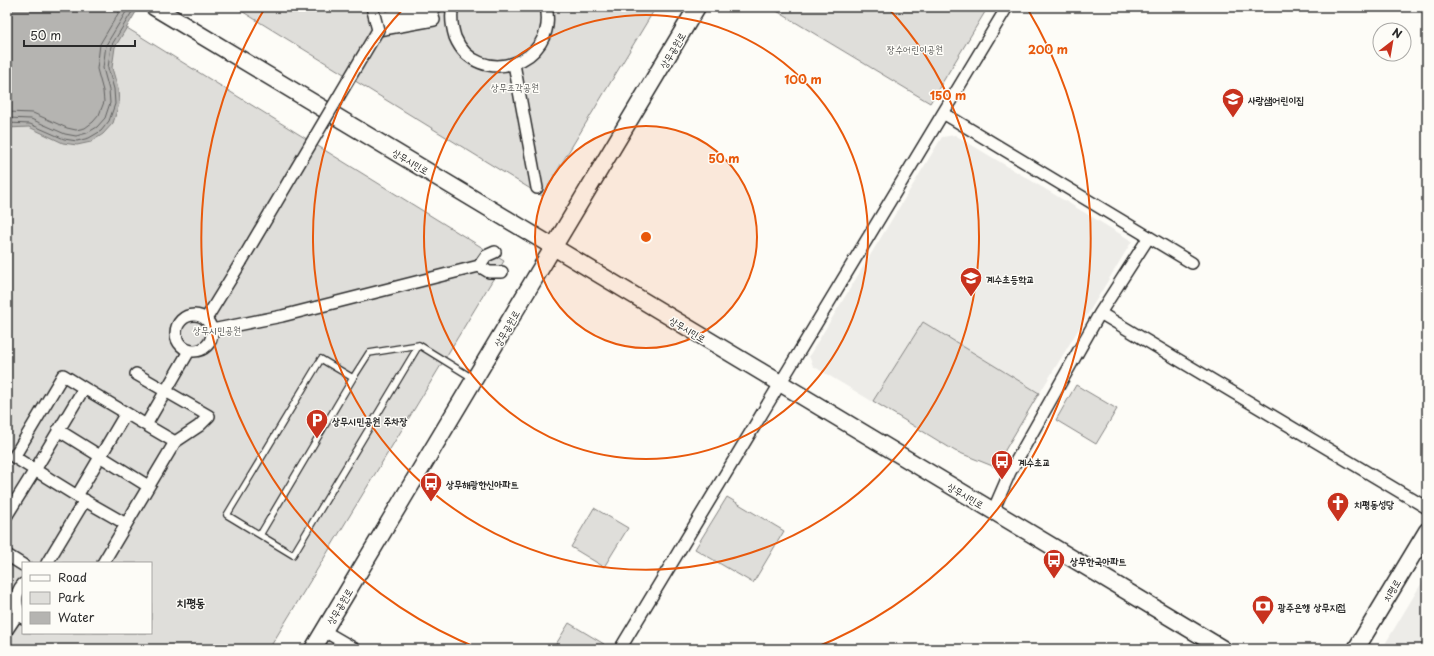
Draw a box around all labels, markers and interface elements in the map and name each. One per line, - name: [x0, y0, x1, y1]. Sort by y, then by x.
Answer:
- scale bar: [24, 22, 135, 48]
- north arrow: [1372, 22, 1412, 62]
- text: N: [1389, 23, 1406, 43]
- text: 50 m: [30, 26, 61, 44]
- street label: 상무공원로: [655, 29, 689, 71]
- text: 200 m: [1028, 40, 1068, 58]
- park label: 장수어린이공원: [887, 41, 943, 56]
- text: 100 m: [784, 70, 822, 88]
- park label: 상무조각공원: [491, 79, 539, 94]
- text: 150 m: [930, 86, 966, 104]
- school or university icon: 사랑샘어린이집: [1220, 86, 1246, 119]
- place label: 사랑샘어린이집: [1247, 92, 1304, 107]
- street label: 상무시민로: [390, 144, 432, 178]
- text: 50 m: [708, 149, 740, 167]
- centre of rings: [639, 230, 653, 244]
- school or university icon: 계수초등학교: [958, 265, 984, 298]
- place label: 계수초등학교: [986, 271, 1034, 286]
- street label: 상무공원로: [489, 307, 523, 349]
- street label: 상무시민로: [667, 312, 709, 346]
- park label: 상무시민공원: [193, 322, 241, 337]
- parking icon: 상무시민공원 주차장: [304, 407, 330, 440]
- place label: 상무시민공원 주차장: [332, 413, 408, 428]
- bus stop icon: 계수초교: [989, 448, 1015, 481]
- place label: 계수초교: [1018, 454, 1050, 469]
- bus stop icon: 상무해광한신아파트: [418, 470, 444, 503]
- place label: 상무해광한신아파트: [446, 476, 518, 491]
- street label: 상무시민로: [945, 478, 987, 512]
- church icon: 치평동성당: [1325, 490, 1351, 523]
- place label: 치평동성당: [1354, 496, 1394, 511]
- bus stop icon: 상무한국아파트: [1041, 547, 1067, 580]
- place label: 상무한국아파트: [1070, 553, 1126, 568]
- legend: [22, 562, 152, 634]
- text: Road: [58, 568, 87, 586]
- street label: 치평로: [1378, 576, 1404, 604]
- street label: 상무공원로: [322, 585, 356, 627]
- text: Park: [58, 588, 85, 606]
- district label: 치평동: [177, 593, 205, 611]
- bank icon: 광주은행 상무지점: [1250, 593, 1276, 626]
- place label: 광주은행 상무지점: [1277, 599, 1346, 614]
- text: Water: [58, 608, 95, 626]

